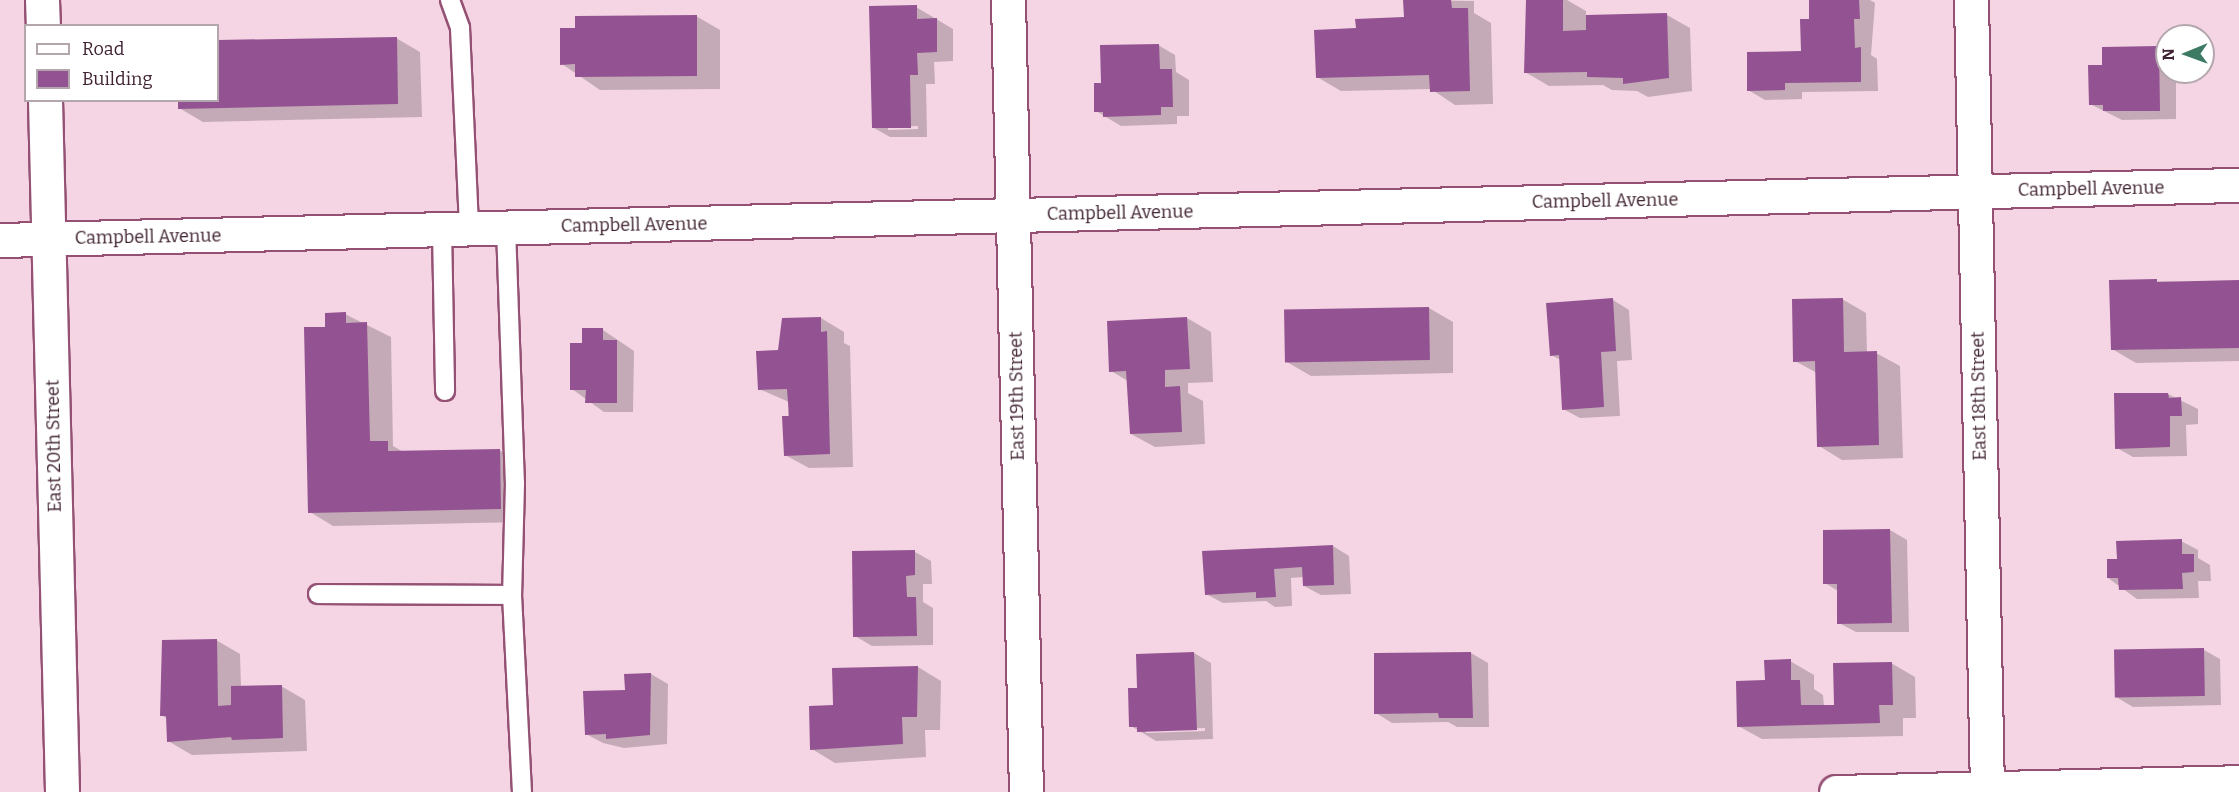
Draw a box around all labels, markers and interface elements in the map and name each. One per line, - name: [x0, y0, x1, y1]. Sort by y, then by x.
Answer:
- legend: [24, 24, 219, 102]
- north arrow: [2155, 24, 2215, 84]
- text: Road: [82, 38, 124, 60]
- text: N: [2159, 48, 2178, 61]
- text: Building: [82, 68, 153, 90]
- street label: Campbell Avenue: [2018, 177, 2164, 201]
- street label: Campbell Avenue: [1532, 189, 1678, 213]
- street label: Campbell Avenue: [1047, 201, 1193, 225]
- street label: Campbell Avenue: [561, 213, 707, 237]
- street label: Campbell Avenue: [75, 225, 221, 249]
- street label: East 19th Street: [1005, 331, 1029, 461]
- street label: East 18th Street: [1967, 331, 1991, 461]
- street label: East 20th Street: [42, 379, 66, 513]

